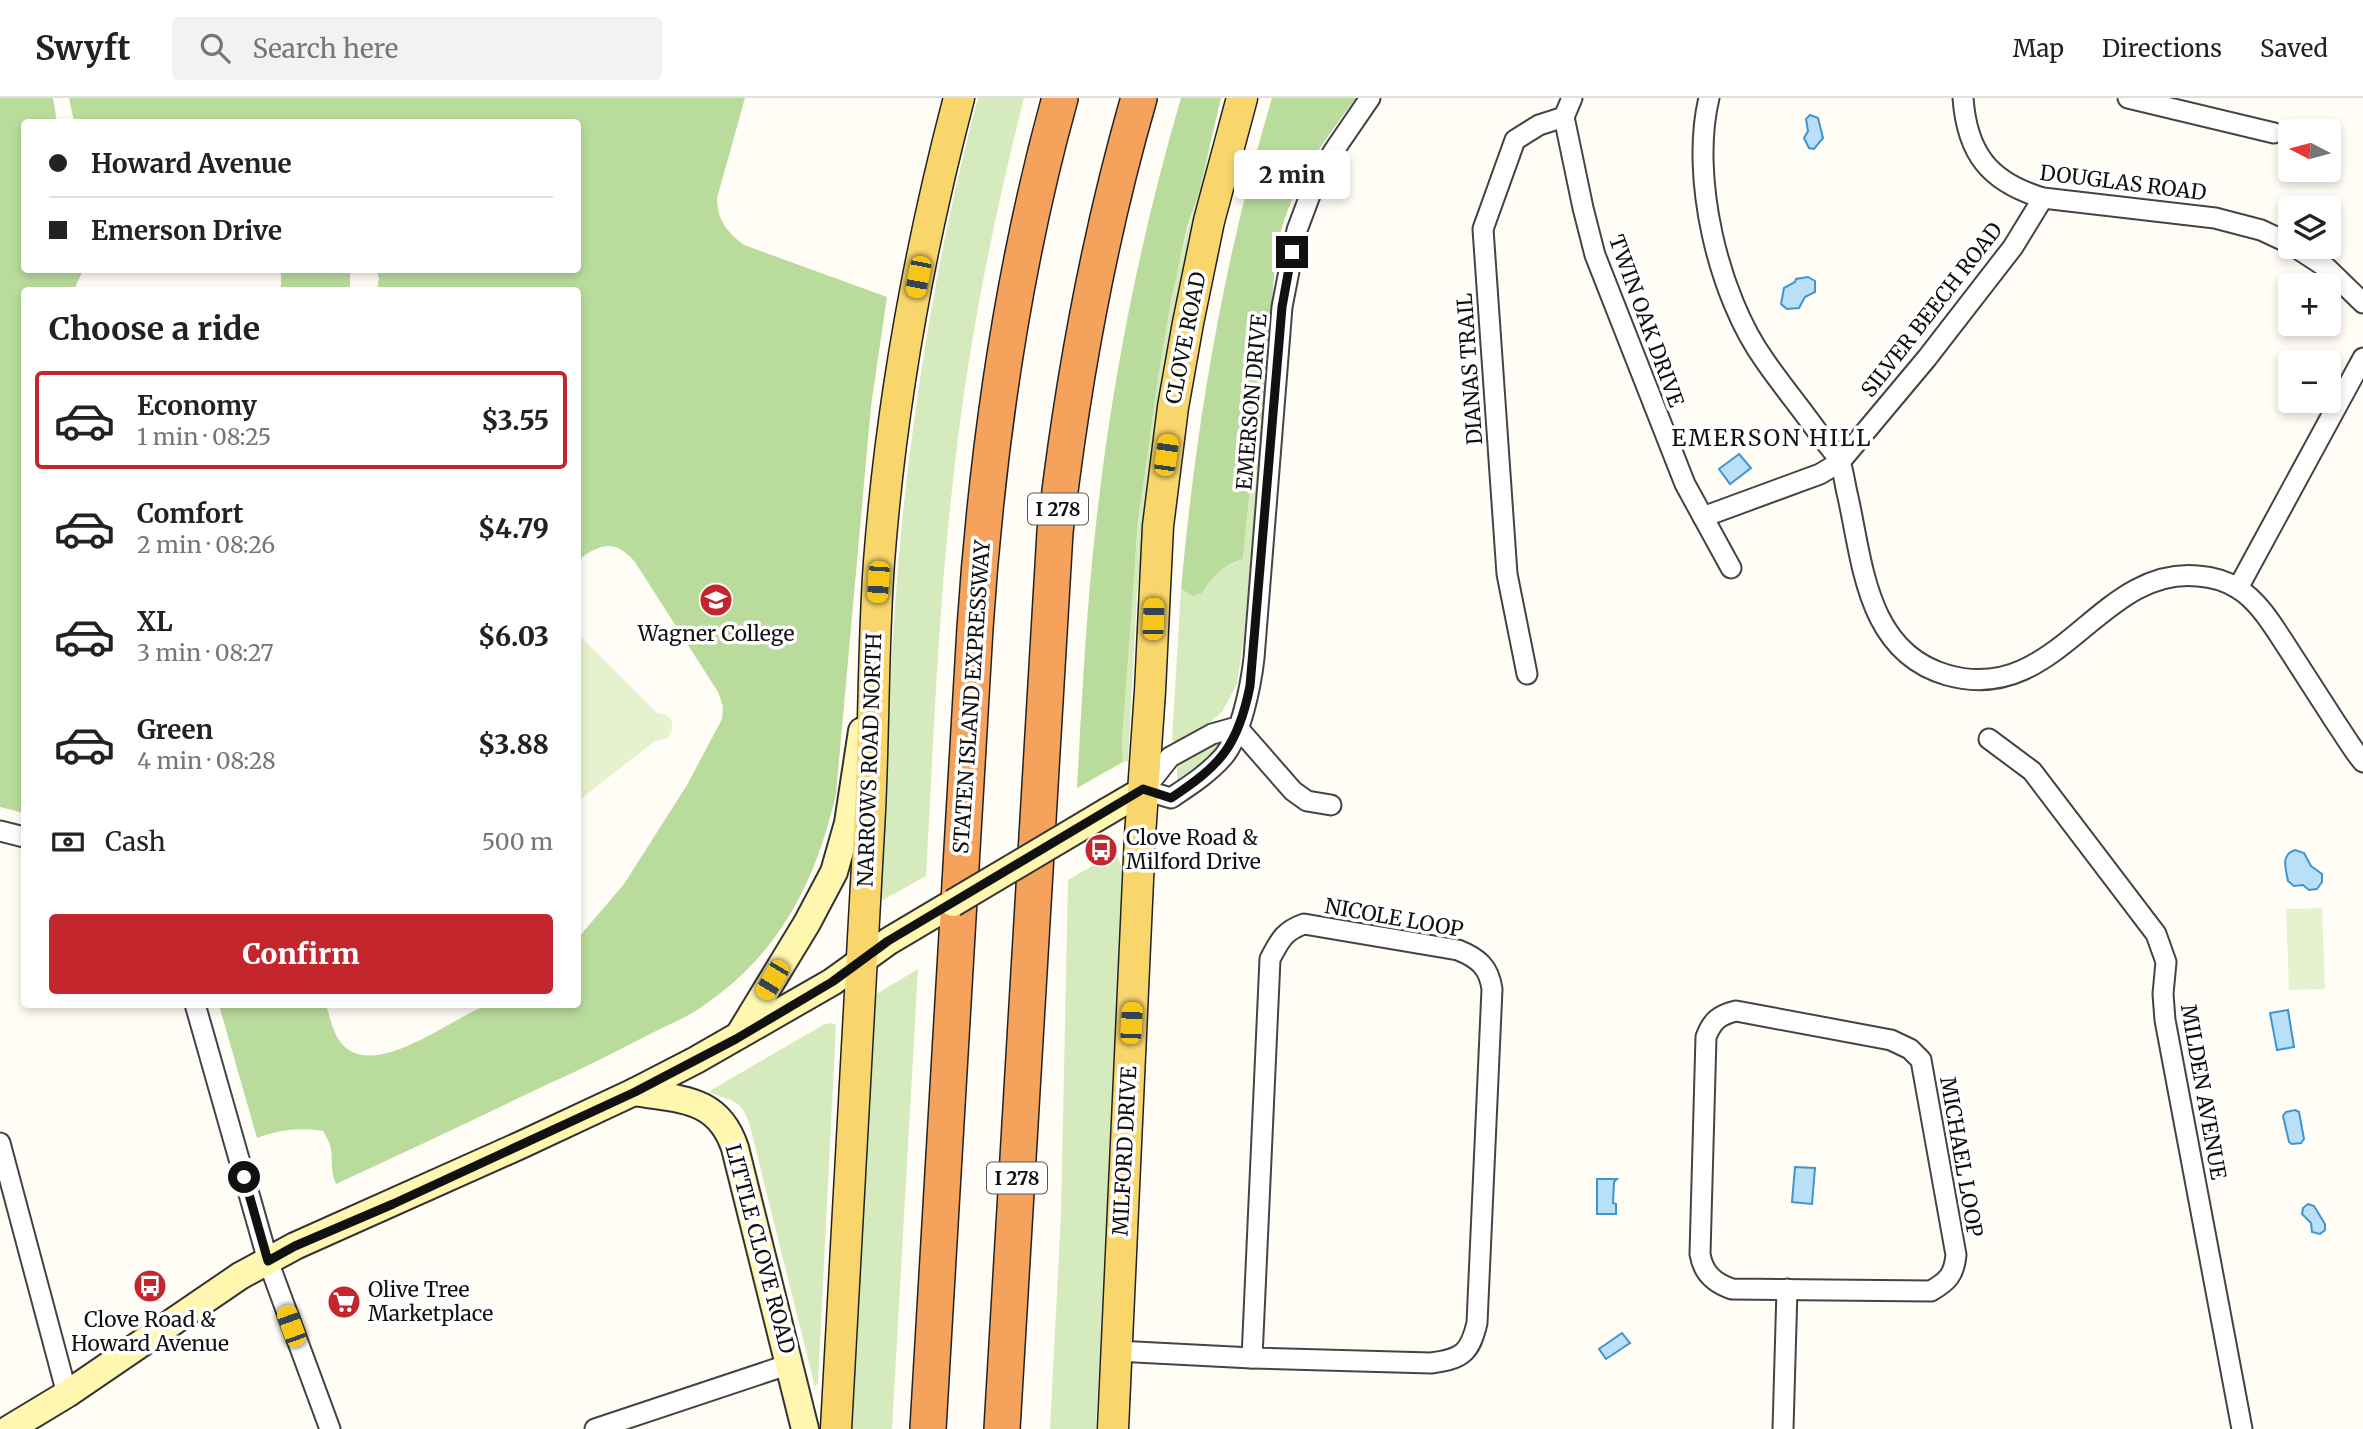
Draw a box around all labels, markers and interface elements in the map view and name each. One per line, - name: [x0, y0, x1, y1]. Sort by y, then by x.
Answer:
- search box: [172, 17, 662, 80]
- text: Swyft: [35, 28, 130, 69]
- icon: search: [196, 29, 234, 67]
- text: Search here: [252, 32, 398, 65]
- text: Map: [2013, 33, 2064, 64]
- text: Directions: [2102, 33, 2222, 64]
- text: Saved: [2260, 33, 2328, 64]
- north arrow: [2278, 119, 2342, 182]
- map controls: [2278, 119, 2341, 413]
- text: Howard Avenue: [91, 147, 292, 180]
- callout: 2 min: [1234, 150, 1350, 200]
- street label: DOUGLAS ROAD: [2038, 159, 2208, 206]
- text: 2 min: [1259, 160, 1325, 189]
- button: layers: [2278, 196, 2341, 259]
- text: Emerson Drive: [91, 214, 282, 247]
- street label: SILVER BEECH ROAD: [1855, 217, 2008, 402]
- street label: TWIN OAK DRIVE: [1603, 231, 1690, 411]
- route end: [1276, 236, 1308, 268]
- car: [904, 254, 933, 300]
- street label: CLOVE ROAD: [1159, 269, 1212, 406]
- button: +: [2278, 273, 2341, 336]
- street label: DIANAS TRAIL: [1451, 292, 1488, 446]
- text: Choose a ride: [49, 309, 260, 349]
- street label: EMERSON DRIVE: [1230, 312, 1273, 491]
- button: −: [2278, 350, 2341, 413]
- icon: car: [53, 389, 116, 452]
- text: Economy: [137, 389, 257, 422]
- text: $3.55: [481, 404, 549, 437]
- text: 1 min · 08:25: [137, 422, 271, 451]
- district label: EMERSON HILL: [1671, 423, 1873, 452]
- car: [1153, 433, 1180, 477]
- road number: I 278: [1028, 494, 1088, 524]
- icon: car: [53, 497, 116, 560]
- text: Comfort: [137, 497, 243, 530]
- text: $4.79: [478, 512, 549, 545]
- text: 2 min · 08:26: [137, 530, 275, 559]
- street label: STATEN ISLAND EXPRESSWAY: [947, 539, 996, 855]
- car: [867, 560, 890, 604]
- school or university icon: Wagner College: [697, 581, 735, 619]
- car: [1142, 598, 1165, 640]
- icon: car: [53, 605, 116, 668]
- text: XL: [137, 605, 173, 638]
- text: $6.03: [478, 620, 549, 653]
- place label: Wagner College: [637, 620, 794, 647]
- street label: NARROWS ROAD NORTH: [852, 632, 887, 888]
- text: 3 min · 08:27: [137, 638, 274, 667]
- icon: car: [53, 713, 116, 776]
- text: Green: [137, 713, 213, 746]
- text: $3.88: [478, 728, 549, 761]
- text: 4 min · 08:28: [137, 746, 276, 775]
- icon: cash: [49, 823, 87, 861]
- place label: Clove Road & Milford Drive: [1126, 824, 1261, 875]
- text: Cash: [105, 825, 166, 858]
- text: 500 m: [482, 827, 553, 856]
- bus stop icon: Clove Road & Milford Drive: [1082, 831, 1120, 869]
- street label: NICOLE LOOP: [1323, 892, 1465, 943]
- button: Confirm: [49, 914, 553, 994]
- car: [753, 957, 792, 1003]
- car: [1120, 1001, 1143, 1045]
- street label: MILDEN AVENUE: [2175, 1002, 2232, 1182]
- street label: MILFORD DRIVE: [1107, 1065, 1142, 1237]
- street label: MICHAEL LOOP: [1934, 1075, 1989, 1239]
- street label: LITTLE CLOVE ROAD: [720, 1141, 802, 1357]
- route start: [228, 1161, 260, 1193]
- road number: I 278: [987, 1162, 1047, 1194]
- bus stop icon: Clove Road & Howard Avenue: [131, 1267, 169, 1305]
- place label: Olive Tree Marketplace: [368, 1276, 493, 1327]
- supermarket icon: Olive Tree Marketplace: [325, 1283, 363, 1321]
- car: [274, 1303, 309, 1349]
- place label: Clove Road & Howard Avenue: [71, 1306, 229, 1357]

